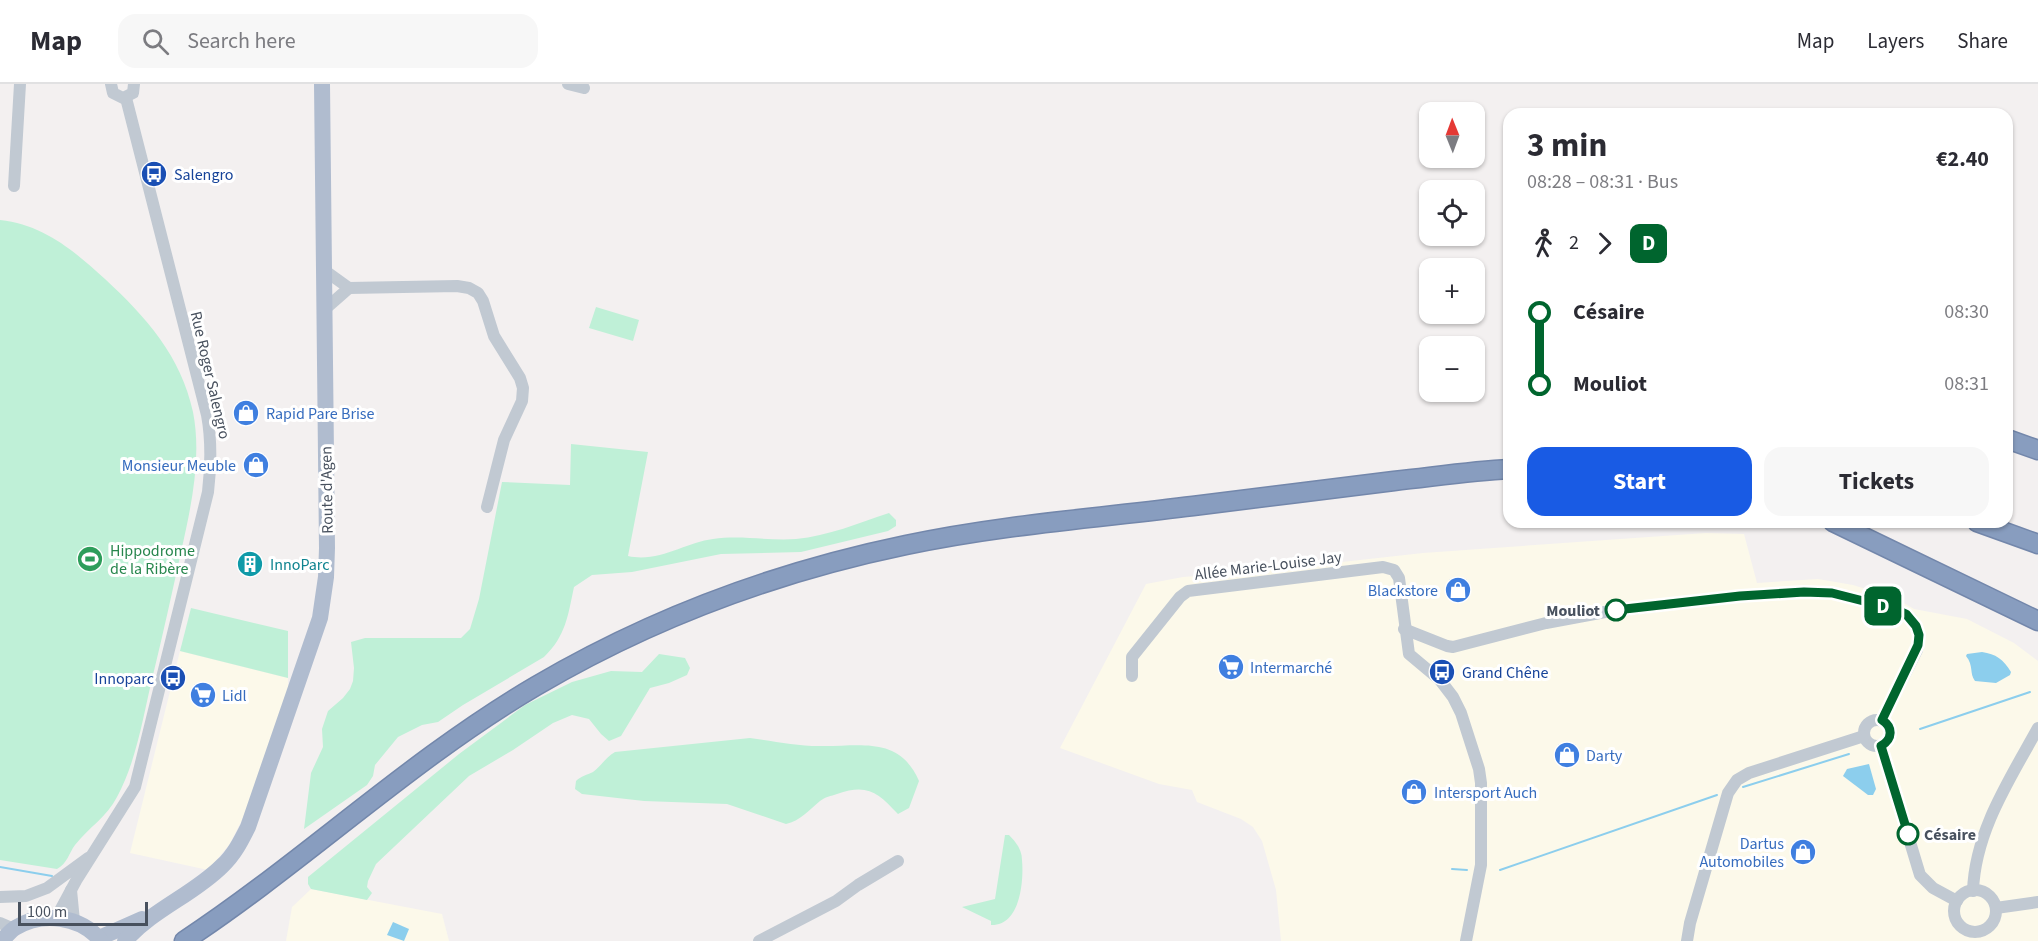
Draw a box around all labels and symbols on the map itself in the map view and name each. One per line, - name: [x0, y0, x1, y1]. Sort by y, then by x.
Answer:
- north arrow: [1419, 102, 1485, 168]
- bus stop icon: Salengro: [139, 159, 169, 189]
- place label: Salengro: [174, 164, 234, 186]
- street label: Rue Roger Salengro: [185, 309, 235, 441]
- shop icon: Rapid Pare Brise: [231, 398, 261, 428]
- place label: Rapid Pare Brise: [266, 403, 375, 425]
- street label: Route d'Agen: [315, 446, 339, 534]
- shop icon: Monsieur Meuble: [241, 450, 271, 480]
- place label: Monsieur Meuble: [122, 455, 236, 477]
- place label: Hippodrome de la Ribère: [110, 540, 195, 580]
- sports icon: Hippodrome de la Ribère: [75, 544, 105, 574]
- street label: Allée Marie-Louise Jay: [1193, 546, 1343, 586]
- building icon: InnoParc: [235, 549, 265, 579]
- place label: InnoParc: [270, 554, 330, 576]
- shop icon: Blackstore: [1443, 575, 1473, 605]
- place label: Blackstore: [1368, 580, 1438, 602]
- line badge: D: [1864, 586, 1902, 626]
- marker: Mouliot: [1605, 599, 1627, 621]
- place label: Mouliot: [1546, 600, 1600, 622]
- supermarket icon: Intermarché: [1216, 652, 1246, 682]
- place label: Intermarché: [1250, 657, 1332, 679]
- bus stop icon: Grand Chêne: [1427, 657, 1457, 687]
- place label: Grand Chêne: [1462, 662, 1548, 684]
- bus stop icon: Innoparc: [158, 663, 188, 693]
- place label: Innoparc: [94, 668, 154, 690]
- supermarket icon: Lidl: [188, 680, 218, 710]
- place label: Lidl: [222, 685, 247, 707]
- shop icon: Darty: [1552, 740, 1582, 770]
- place label: Darty: [1586, 745, 1623, 767]
- shop icon: Intersport Auch: [1399, 777, 1429, 807]
- place label: Intersport Auch: [1434, 782, 1537, 804]
- marker: Césaire: [1897, 823, 1919, 845]
- place label: Césaire: [1924, 824, 1976, 846]
- place label: Dartus Automobiles: [1699, 833, 1784, 873]
- shop icon: Dartus Automobiles: [1788, 837, 1818, 867]
- scale bar: [18, 899, 148, 926]

